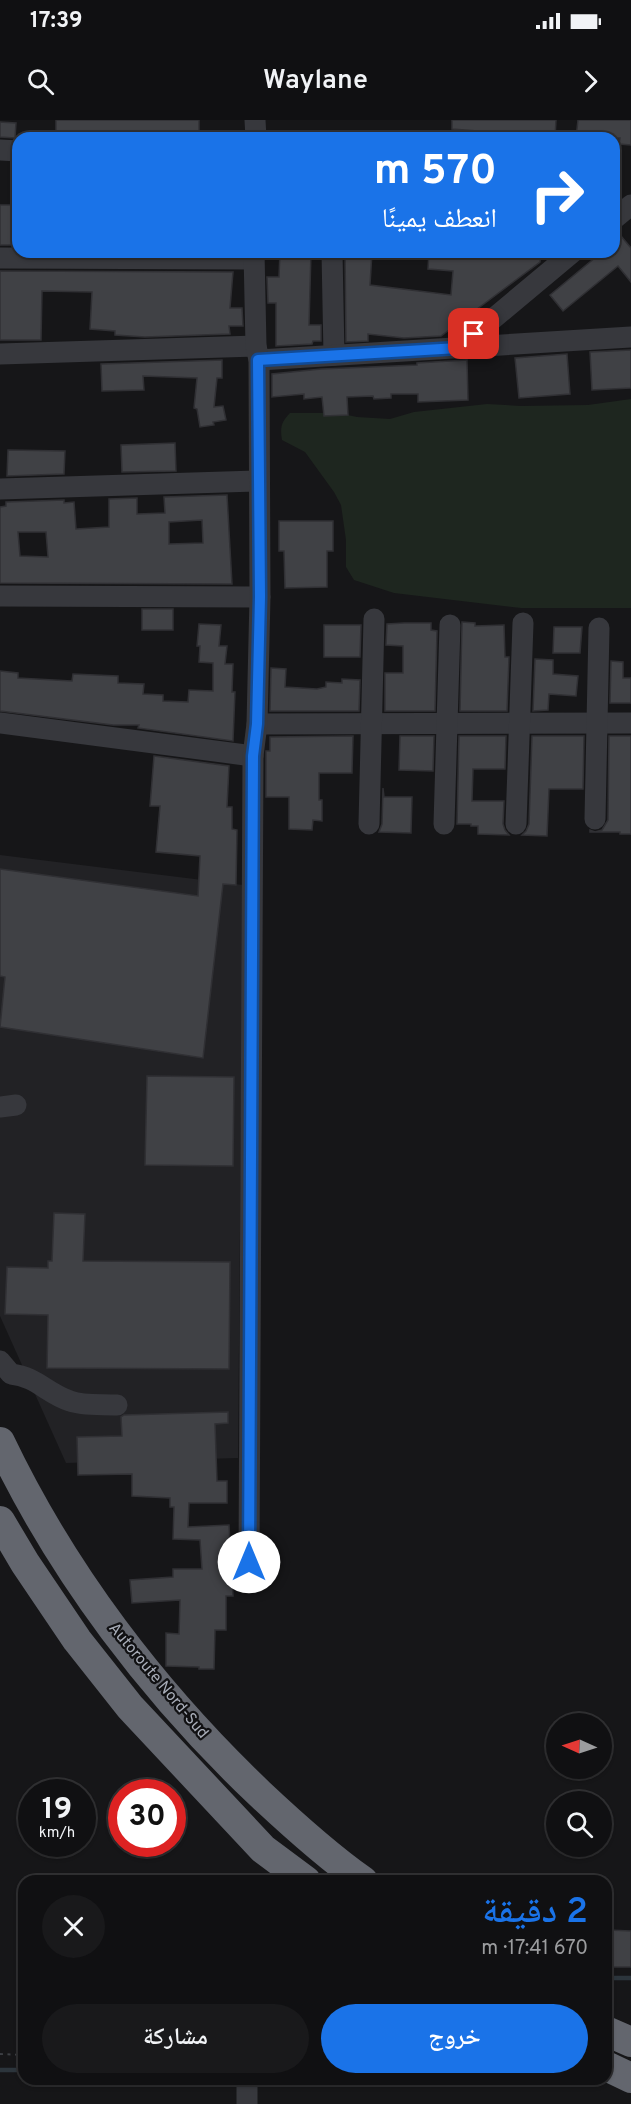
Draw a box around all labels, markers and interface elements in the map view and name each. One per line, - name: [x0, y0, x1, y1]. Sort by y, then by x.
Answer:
- text: 17:39: [30, 8, 83, 35]
- text: Waylane: [263, 64, 368, 98]
- icon: search: [24, 65, 57, 98]
- icon: forward: [574, 65, 607, 98]
- text: 570 m: [374, 146, 497, 199]
- icon: right: [518, 156, 596, 234]
- text: انعطف يمينًا: [382, 203, 497, 237]
- pin: [448, 308, 499, 359]
- icon: arrive: [457, 317, 490, 350]
- position arrow: [217, 1530, 281, 1594]
- street label: Autoroute Nord-Sud: [104, 1619, 212, 1743]
- north arrow: [546, 1713, 612, 1779]
- map controls: [546, 1713, 612, 1857]
- speed limit sign: 30: [108, 1779, 186, 1857]
- button: search: [546, 1791, 612, 1857]
- text: 19: [42, 1792, 72, 1829]
- text: km/h: [39, 1824, 75, 1843]
- text: 2 دقيقة: [482, 1890, 588, 1936]
- button: close: [42, 1895, 105, 1958]
- text: 670 m · 17:41: [481, 1936, 588, 1962]
- button: مشاركة: [42, 2004, 309, 2073]
- button: خروج: [321, 2004, 588, 2073]

